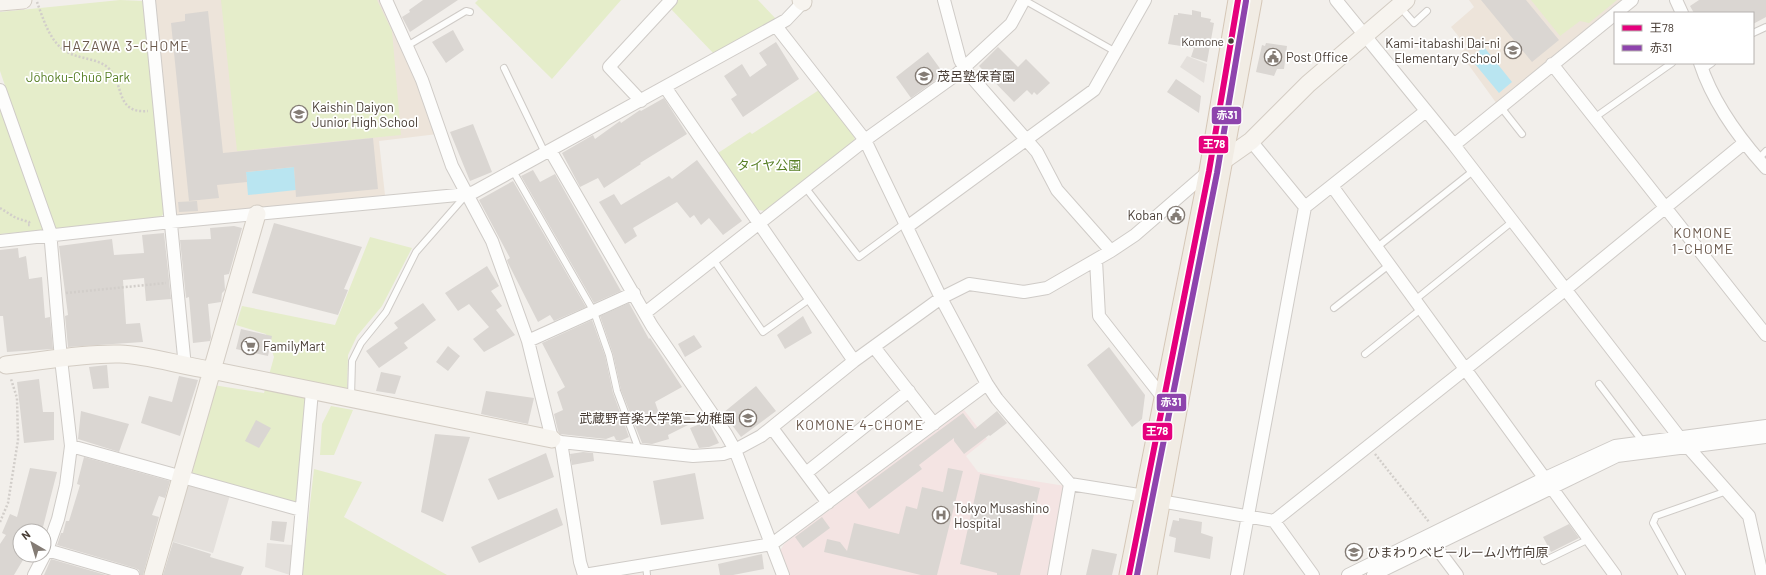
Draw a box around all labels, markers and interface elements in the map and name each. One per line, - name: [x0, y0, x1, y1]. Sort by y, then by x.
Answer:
- legend: [1614, 12, 1754, 64]
- text: 王78: [1650, 20, 1674, 34]
- place label: Komone: [1181, 34, 1224, 48]
- place label: Kami-itabashi Dai-ni Elementary School: [1385, 35, 1500, 66]
- marker: Komone: [1226, 36, 1236, 46]
- district label: HAZAWA 3-CHOME: [62, 37, 190, 54]
- school or university icon: Kami-itabashi Dai-ni Elementary School: [1503, 40, 1523, 60]
- text: 赤31: [1650, 40, 1672, 54]
- public building icon: Post Office: [1263, 47, 1283, 67]
- place label: Post Office: [1286, 49, 1348, 65]
- school or university icon: 茂呂塾保育園: [914, 66, 934, 86]
- place label: 茂呂塾保育園: [937, 68, 1015, 84]
- park label: Jōhoku-Chūō Park: [26, 69, 131, 85]
- place label: Kaishin Daiyon Junior High School: [312, 99, 418, 130]
- school or university icon: Kaishin Daiyon Junior High School: [289, 104, 309, 124]
- line badge: 赤31: [1211, 106, 1242, 125]
- text: 赤31: [1217, 108, 1238, 121]
- line badge: 王78: [1198, 135, 1229, 154]
- text: 王78: [1203, 137, 1225, 150]
- park label: タイヤ公園: [737, 157, 801, 173]
- public building icon: Koban: [1166, 205, 1186, 225]
- place label: Koban: [1127, 207, 1163, 223]
- district label: KOMONE 1-CHOME: [1672, 224, 1734, 257]
- supermarket icon: FamilyMart: [240, 336, 260, 356]
- place label: FamilyMart: [263, 338, 325, 354]
- line badge: 赤31: [1156, 393, 1187, 412]
- text: 赤31: [1161, 395, 1182, 408]
- school or university icon: 武蔵野音楽大学第二幼稚園: [738, 408, 758, 428]
- place label: 武蔵野音楽大学第二幼稚園: [579, 410, 735, 426]
- district label: KOMONE 4-CHOME: [796, 416, 924, 433]
- line badge: 王78: [1142, 422, 1173, 441]
- text: 王78: [1146, 424, 1168, 437]
- place label: Tokyo Musashino Hospital: [954, 500, 1049, 531]
- hospital icon: Tokyo Musashino Hospital: [931, 505, 951, 525]
- north arrow: [12, 523, 52, 563]
- text: N: [19, 527, 32, 542]
- school or university icon: ひまわりベビールーム小竹向原: [1344, 542, 1364, 562]
- place label: ひまわりベビールーム小竹向原: [1367, 544, 1549, 560]

